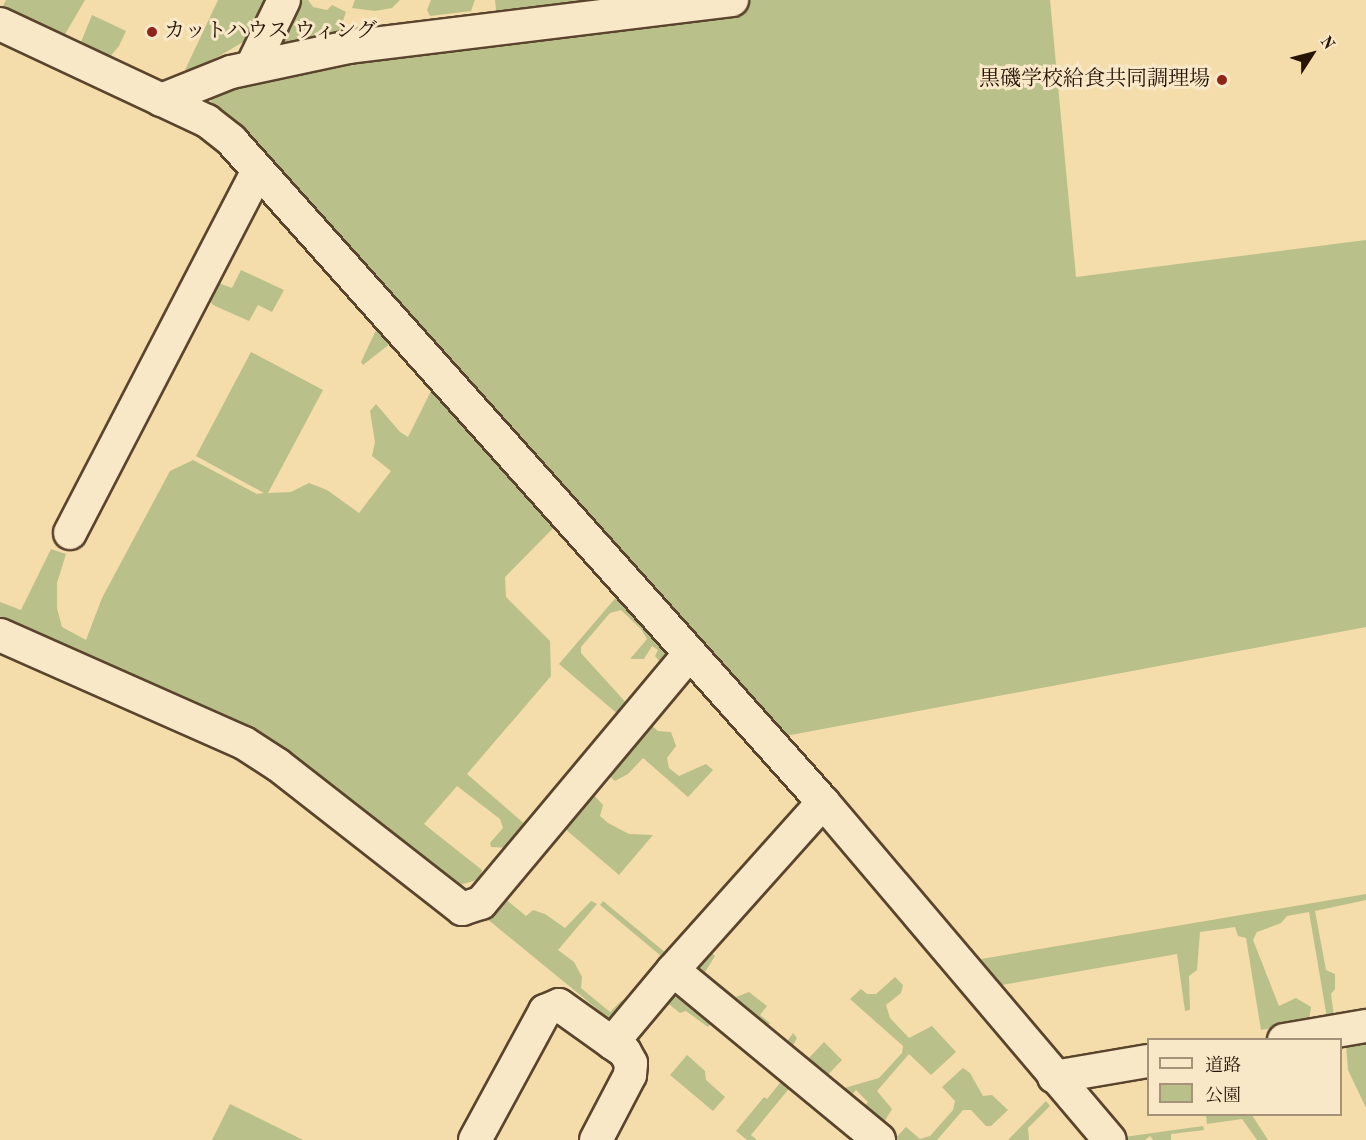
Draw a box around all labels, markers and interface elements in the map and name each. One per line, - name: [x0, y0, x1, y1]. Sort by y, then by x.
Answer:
- place label: カットハウス ウィング: [164, 19, 380, 45]
- north arrow: [1282, 24, 1342, 84]
- marker: カットハウス ウィング: [145, 25, 159, 39]
- text: N: [1316, 34, 1337, 53]
- place label: 黒磯学校給食共同調理場: [979, 67, 1210, 93]
- marker: 黒磯学校給食共同調理場: [1215, 73, 1229, 87]
- legend: [1147, 1038, 1342, 1116]
- text: 道路: [1205, 1057, 1241, 1075]
- text: 公園: [1205, 1087, 1241, 1105]

